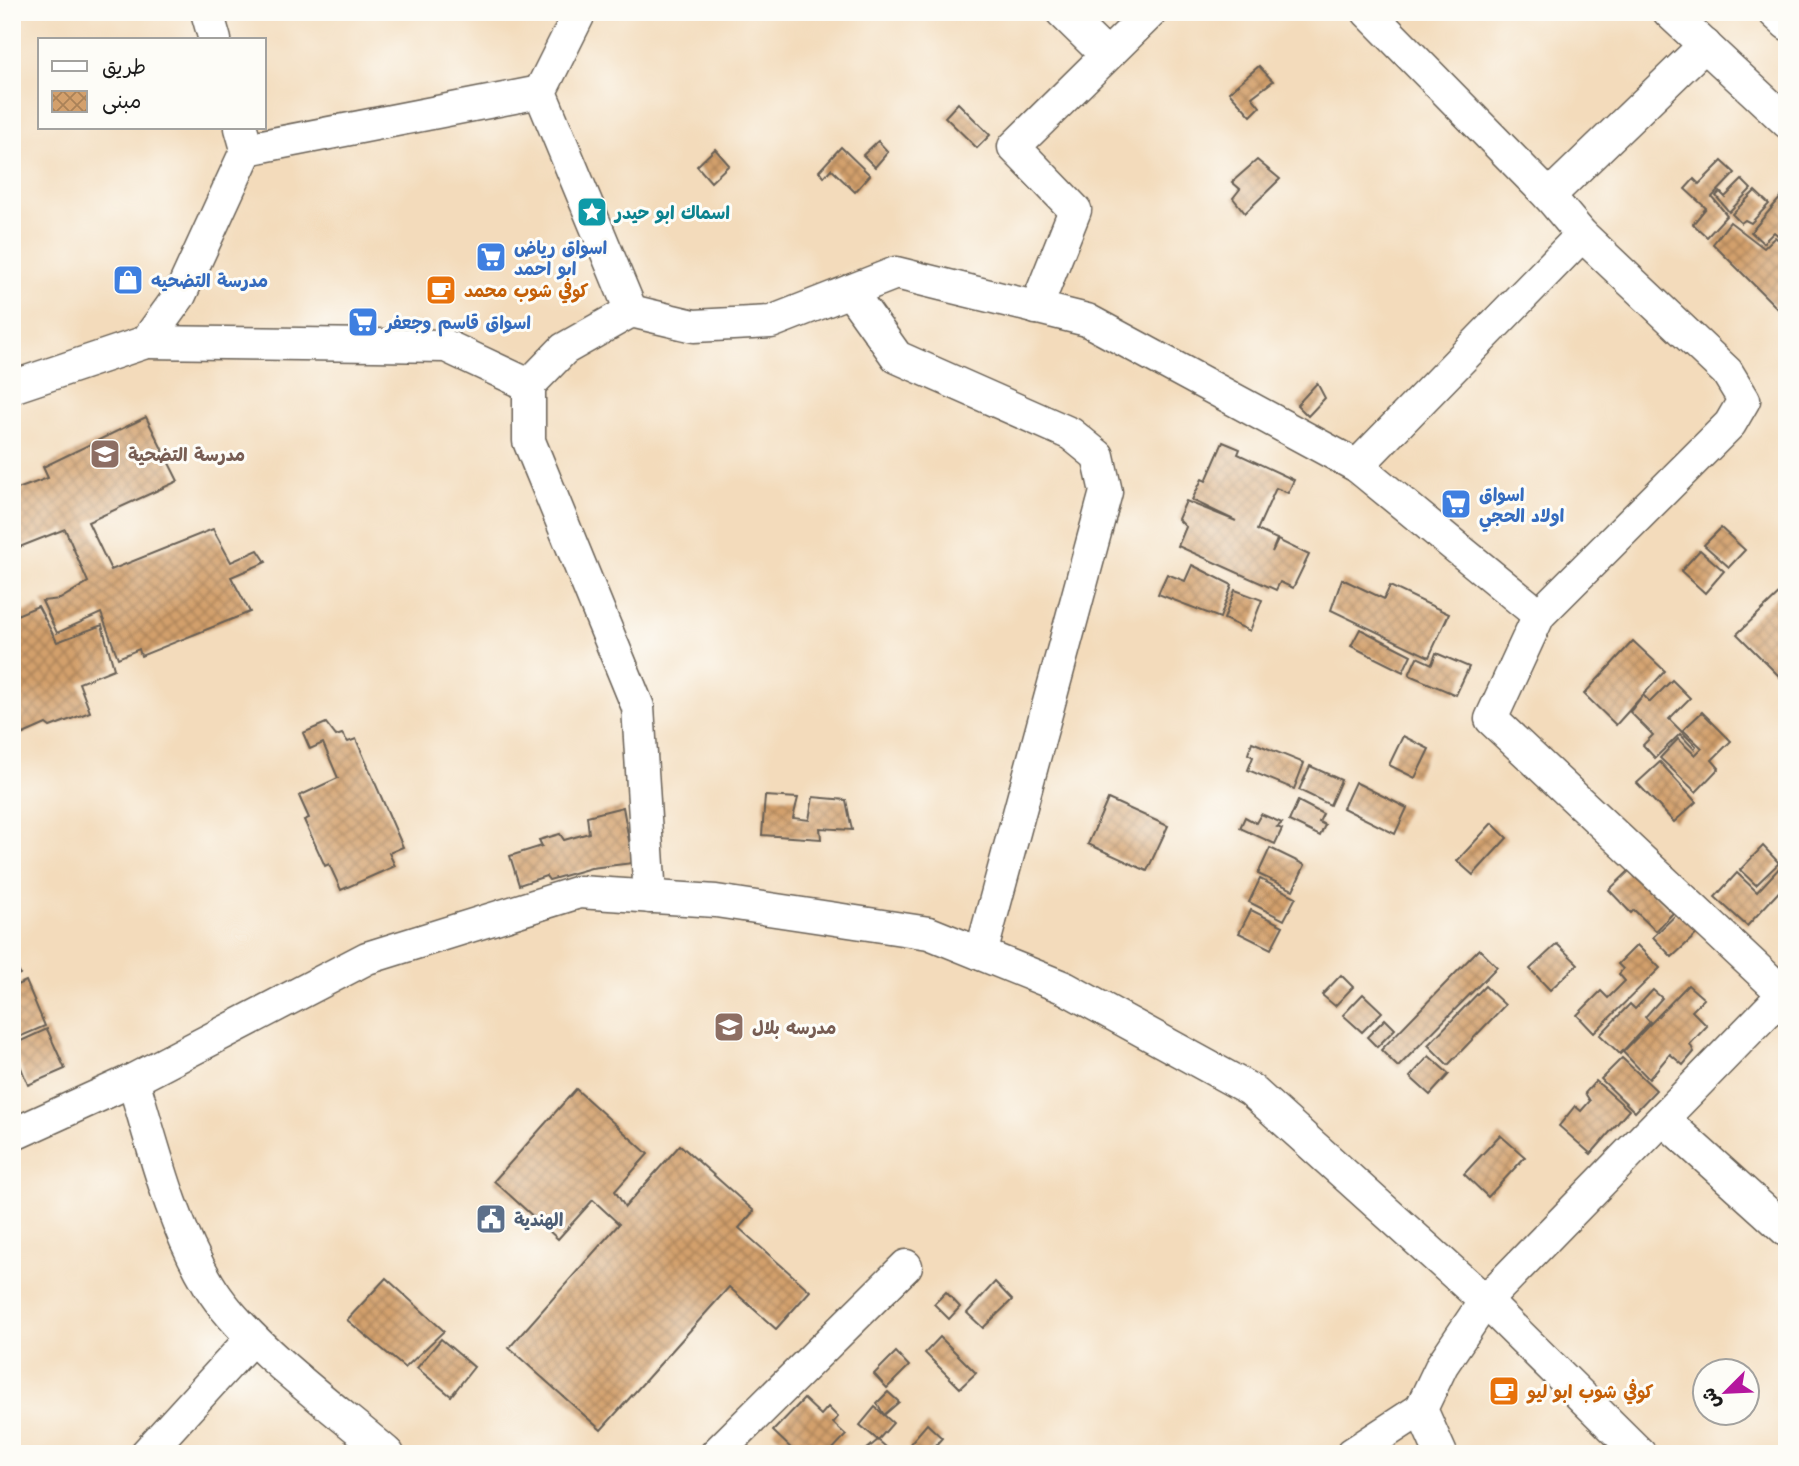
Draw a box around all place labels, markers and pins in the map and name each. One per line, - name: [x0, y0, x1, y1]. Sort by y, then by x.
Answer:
- place icon: اسماك ابو حيدر: [575, 195, 609, 229]
- place label: اسماك ابو حيدر: [613, 200, 730, 224]
- place label: اسواق رياض ابو احمد: [514, 235, 607, 280]
- supermarket icon: اسواق رياض ابو احمد: [474, 240, 508, 274]
- shop icon: مدرسة التضحيه: [111, 263, 145, 297]
- place label: مدرسة التضحيه: [151, 268, 268, 292]
- cafe icon: كوفي شوب محمد: [424, 273, 458, 307]
- place label: كوفي شوب محمد: [464, 278, 589, 304]
- supermarket icon: اسواق قاسم وجعفر: [346, 305, 380, 339]
- place label: اسواق قاسم وجعفر: [384, 310, 531, 337]
- school or university icon: مدرسة التضحية: [88, 437, 122, 471]
- place label: مدرسة التضحية: [128, 442, 245, 466]
- place label: اسواق اولاد الحجي: [1479, 482, 1564, 532]
- supermarket icon: اسواق اولاد الحجي: [1439, 487, 1473, 521]
- school or university icon: مدرسه بلال: [712, 1010, 746, 1044]
- place label: مدرسه بلال: [752, 1015, 836, 1039]
- public building icon: الهندية: [474, 1202, 508, 1236]
- place label: الهندية: [514, 1207, 563, 1231]
- cafe icon: كوفي شوب ابو ليو: [1487, 1374, 1521, 1408]
- place label: كوفي شوب ابو ليو: [1526, 1379, 1653, 1405]

